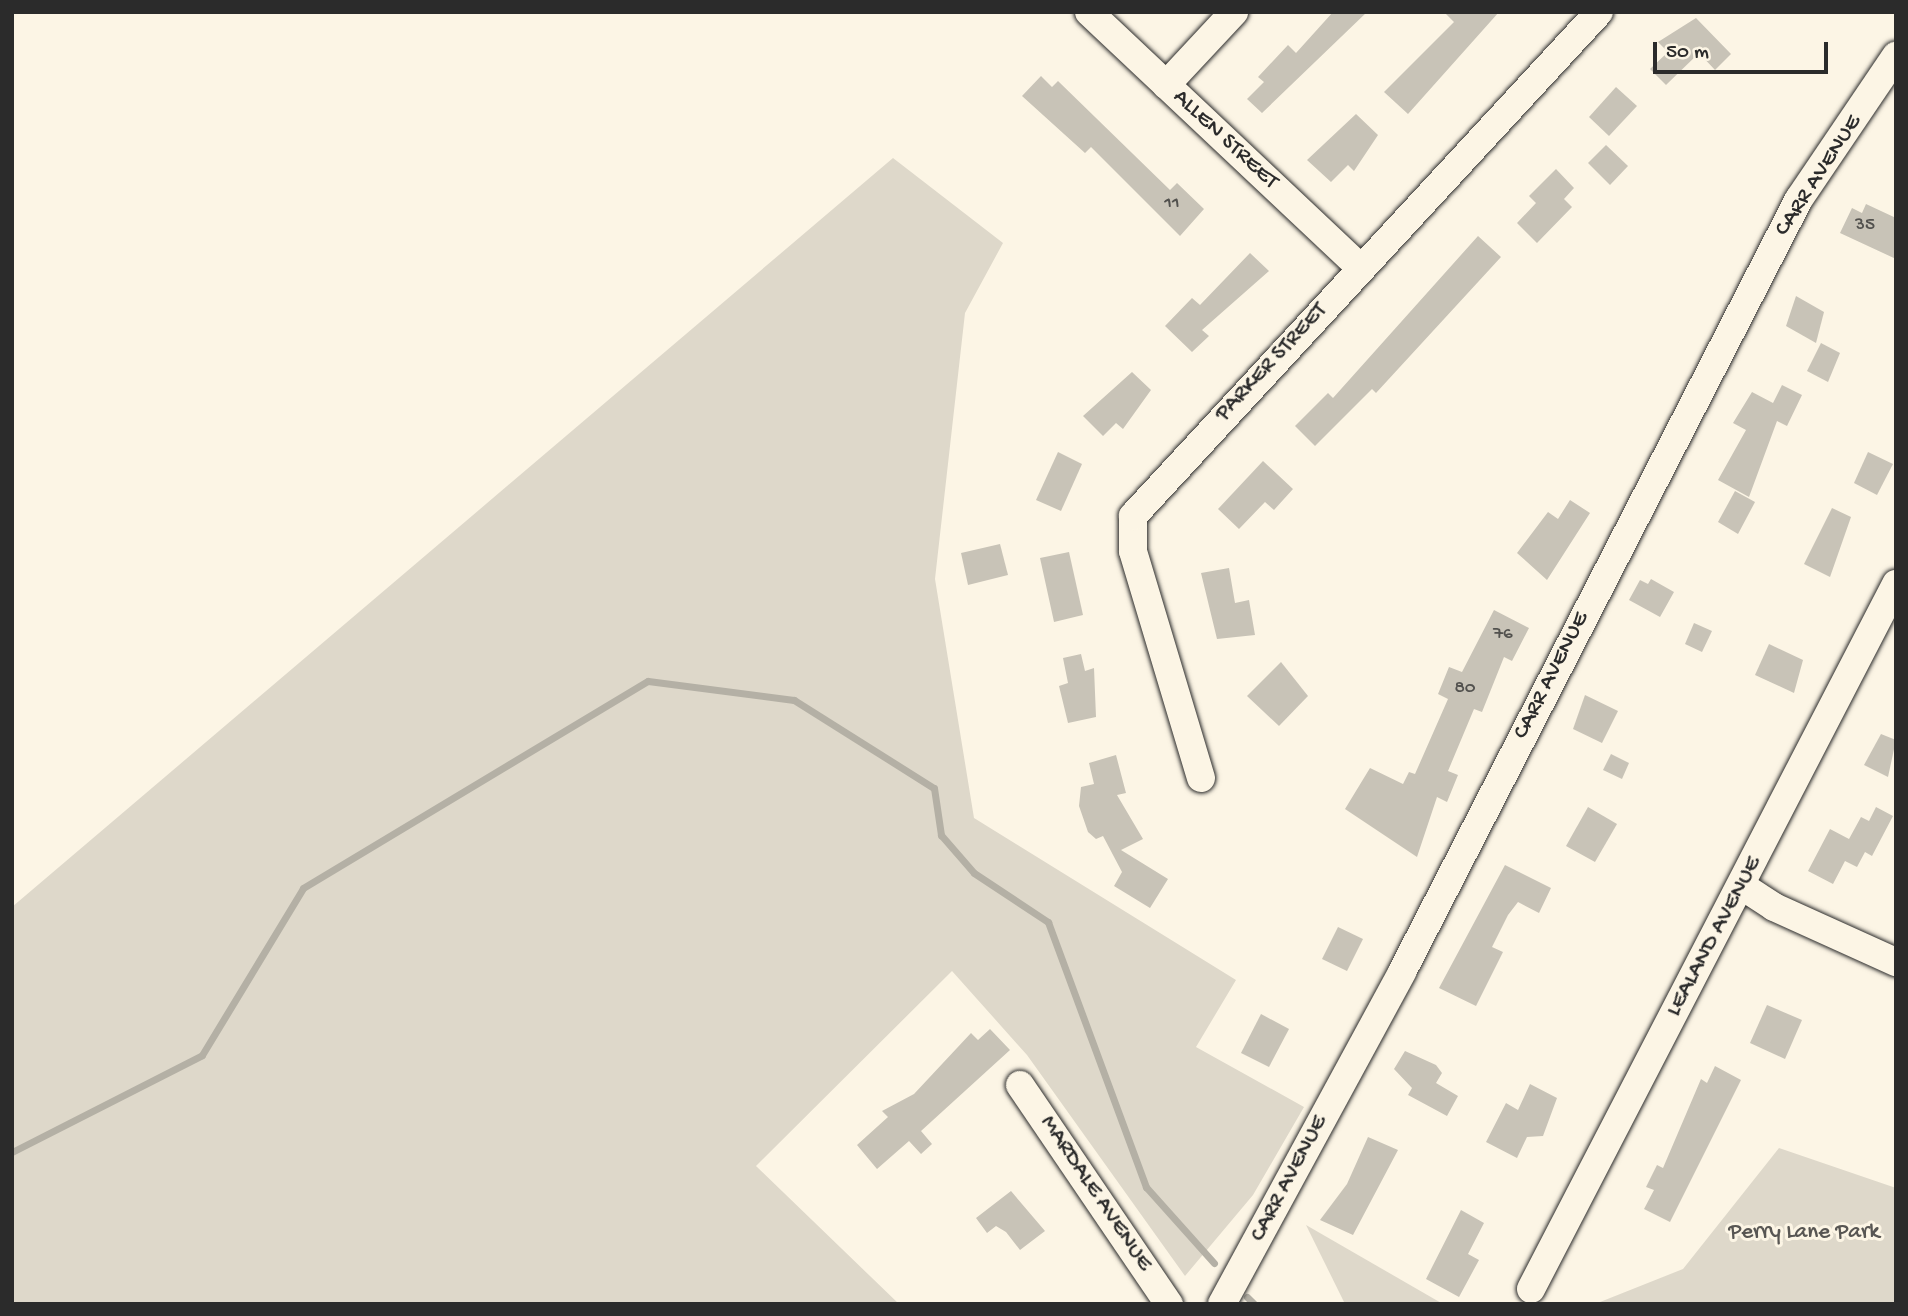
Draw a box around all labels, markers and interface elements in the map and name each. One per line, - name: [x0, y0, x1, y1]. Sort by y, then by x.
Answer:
- scale bar: [1656, 28, 1831, 72]
- text: 50 m: [1666, 41, 1709, 66]
- street label: ALLEN STREET: [1166, 84, 1284, 196]
- street label: CARR AVENUE: [1770, 110, 1868, 242]
- house number: 11: [1164, 193, 1180, 215]
- house number: 35: [1855, 215, 1875, 237]
- street label: PARKER STREET: [1210, 298, 1334, 428]
- street label: CARR AVENUE: [1508, 608, 1596, 744]
- house number: 76: [1493, 624, 1513, 646]
- house number: 80: [1454, 678, 1476, 700]
- street label: LEALAND AVENUE: [1661, 852, 1769, 1022]
- street label: MARDALE AVENUE: [1033, 1111, 1157, 1277]
- street label: CARR AVENUE: [1245, 1111, 1335, 1247]
- park label: Perry Lane Park: [1729, 1219, 1879, 1247]

